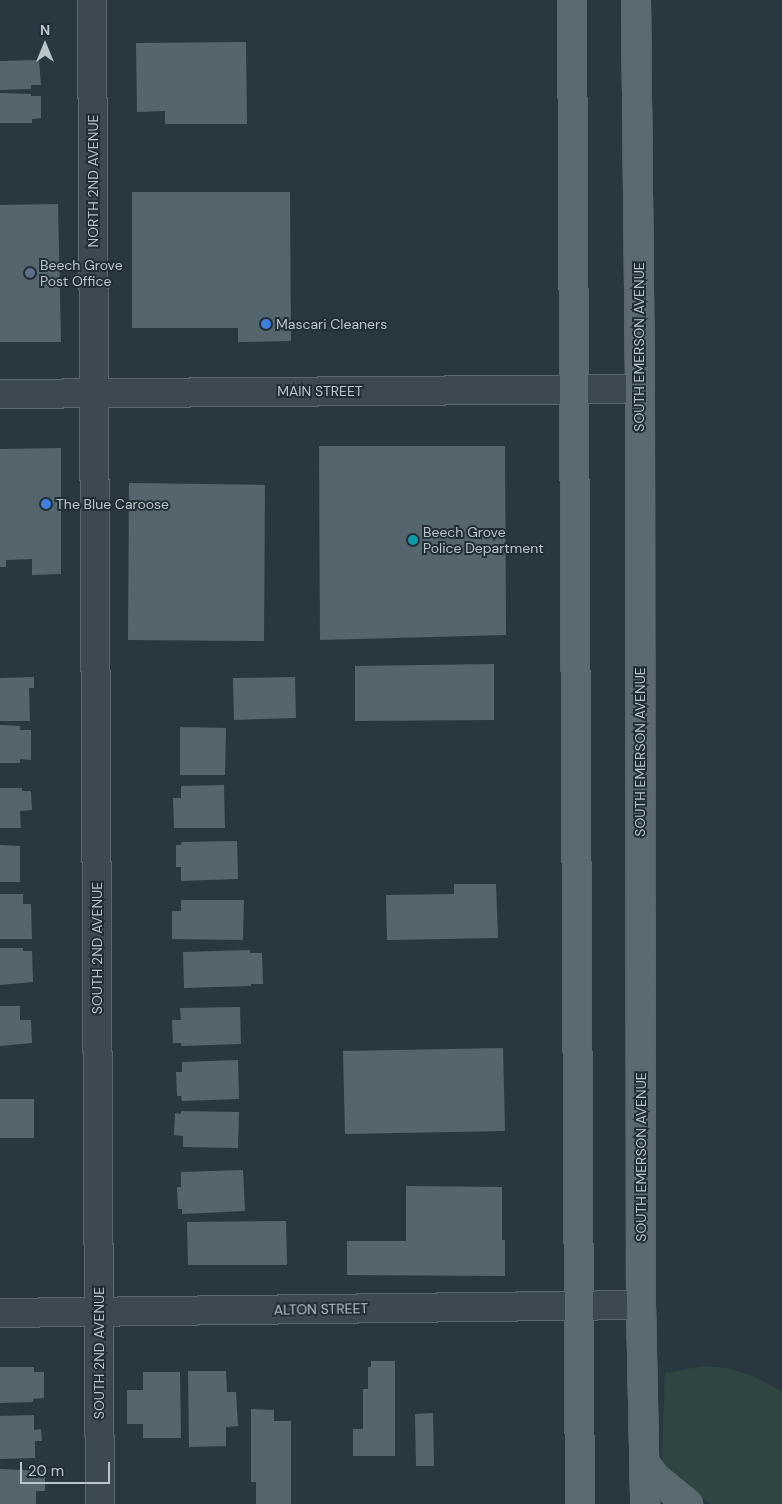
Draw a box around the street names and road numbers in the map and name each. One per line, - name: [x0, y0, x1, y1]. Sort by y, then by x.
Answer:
- street label: NORTH 2ND AVENUE: [85, 115, 101, 247]
- street label: SOUTH EMERSON AVENUE: [631, 262, 647, 432]
- street label: MAIN STREET: [277, 383, 363, 399]
- street label: SOUTH EMERSON AVENUE: [632, 667, 648, 837]
- street label: SOUTH 2ND AVENUE: [89, 882, 105, 1014]
- street label: SOUTH EMERSON AVENUE: [633, 1072, 649, 1242]
- street label: SOUTH 2ND AVENUE: [91, 1287, 107, 1419]
- street label: ALTON STREET: [274, 1300, 368, 1318]

